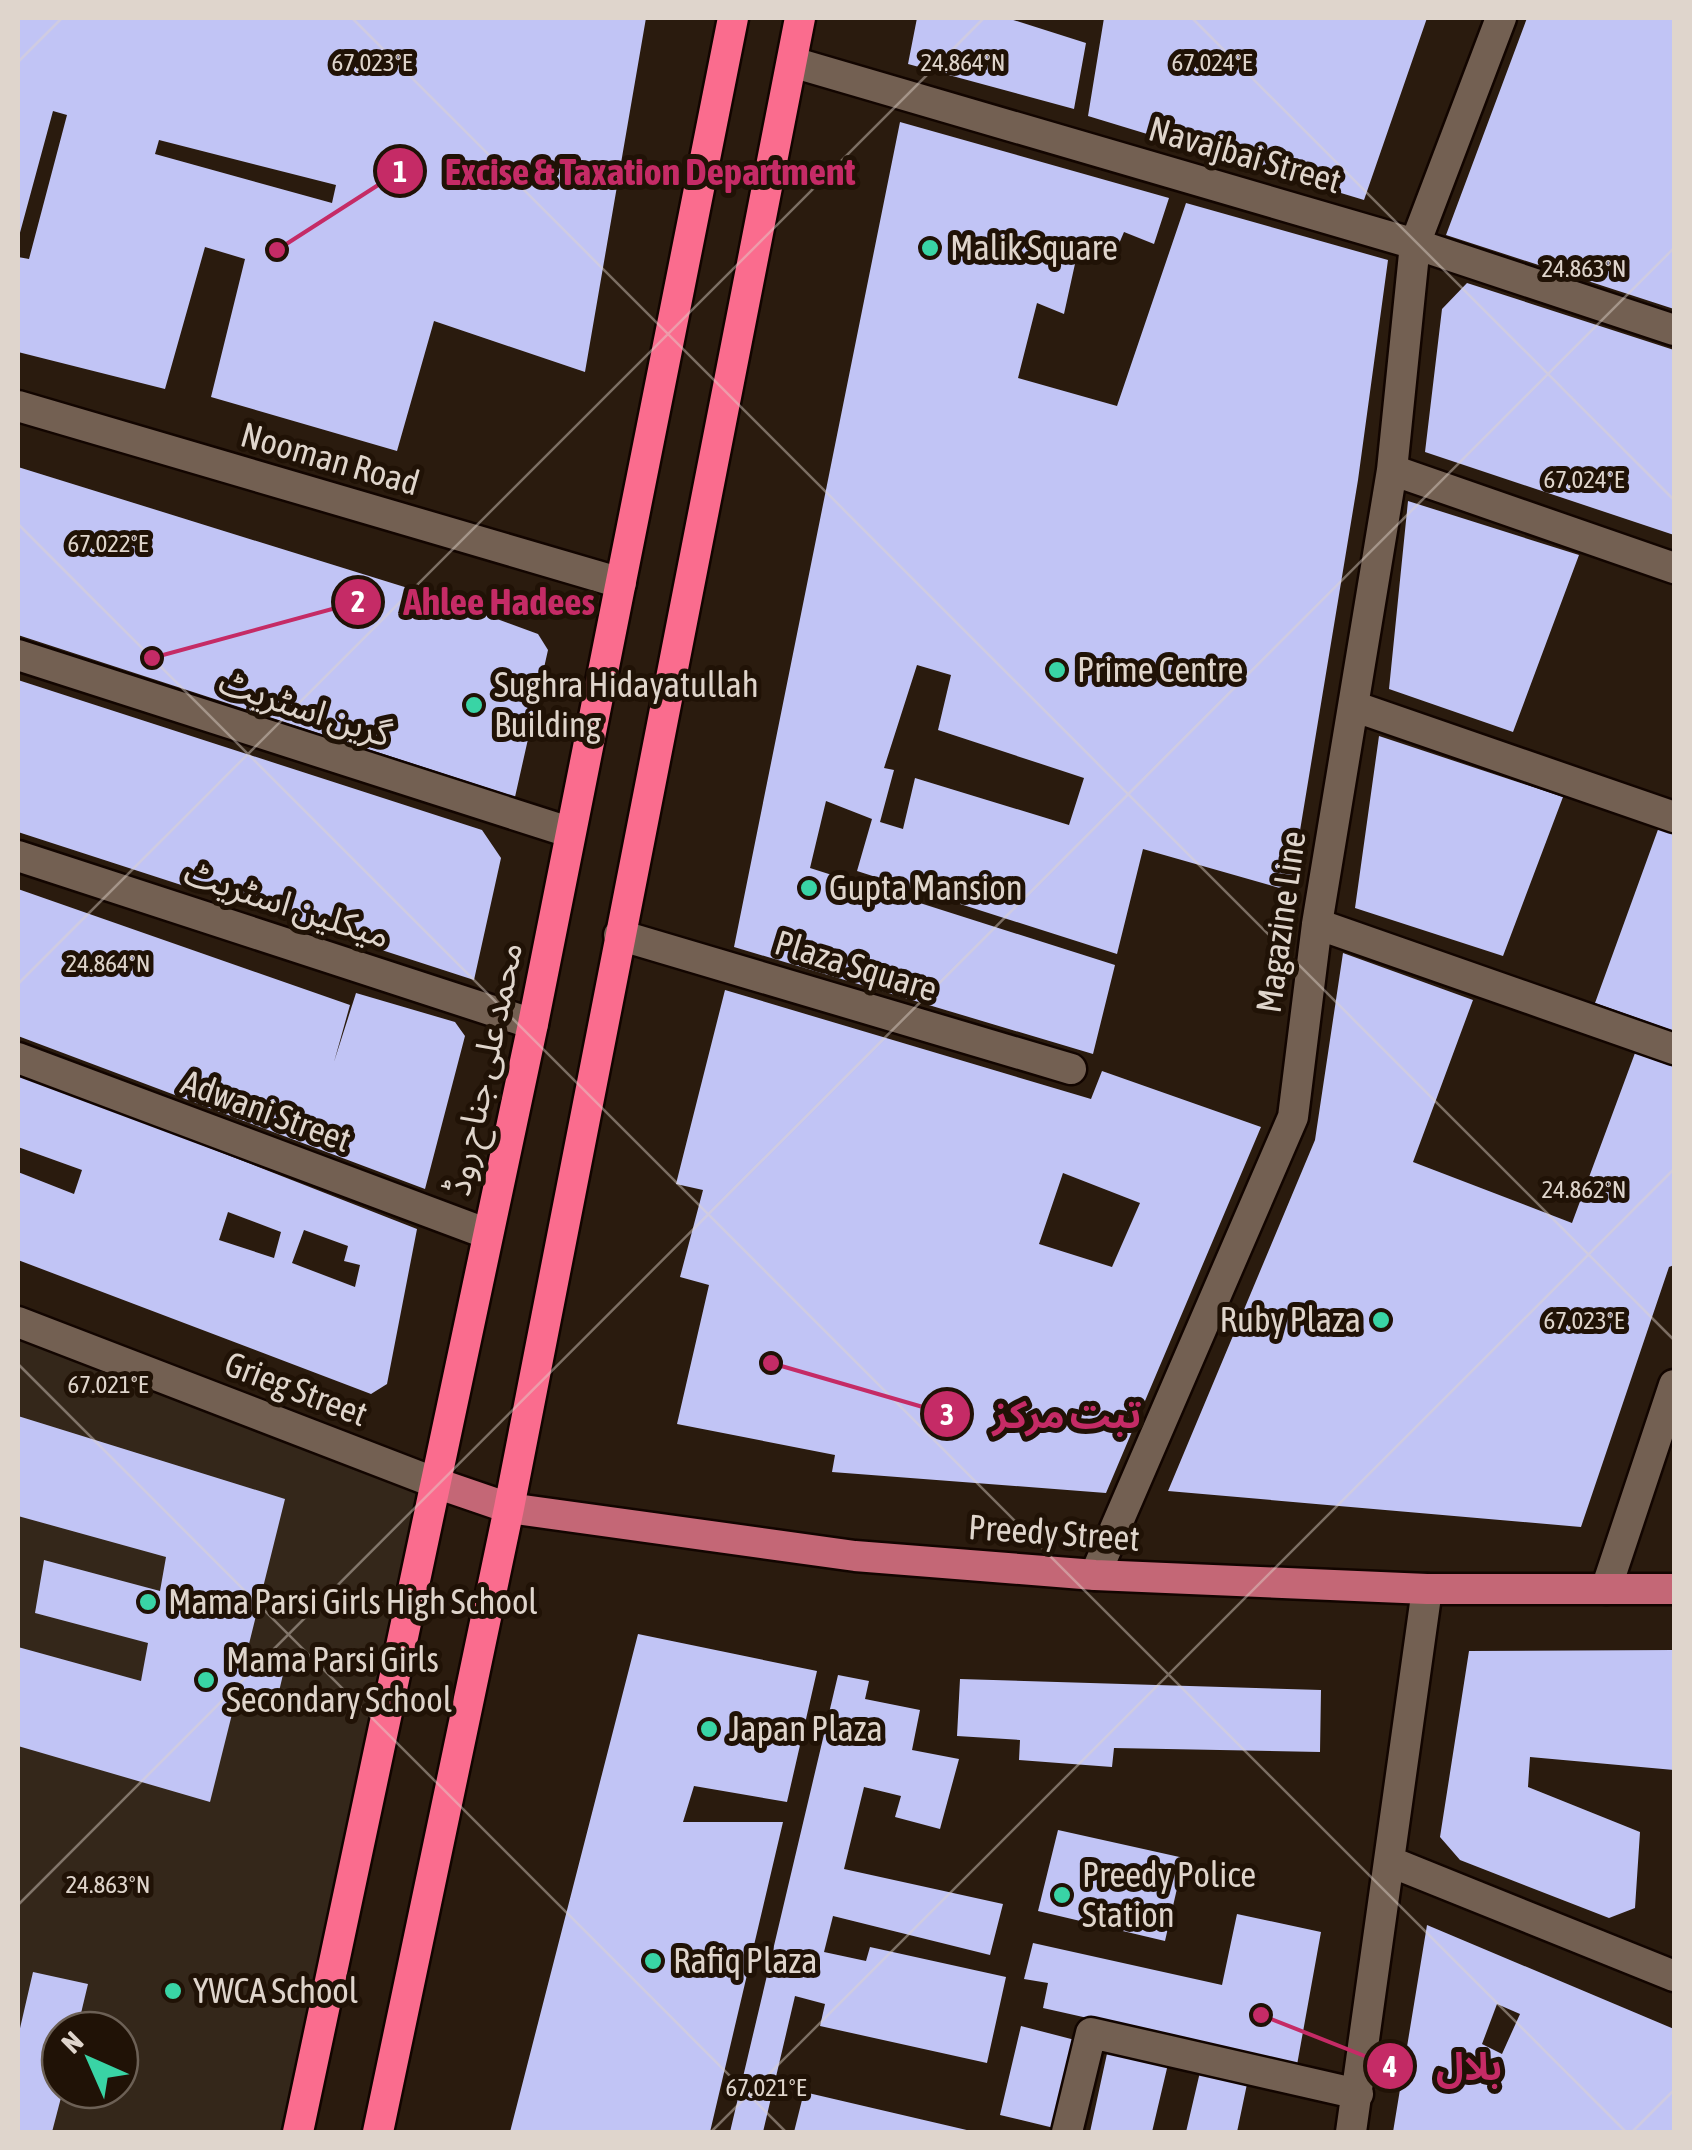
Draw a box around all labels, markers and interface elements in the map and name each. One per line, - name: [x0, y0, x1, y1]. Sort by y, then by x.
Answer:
- text: 67.023°E: [332, 48, 413, 76]
- text: 24.864°N: [921, 48, 1005, 76]
- text: 67.024°E: [1172, 48, 1253, 76]
- street label: Navajbai Street: [1145, 108, 1346, 201]
- callout: Excise & Taxation Department: [375, 137, 876, 205]
- text: Excise & Taxation Department: [445, 150, 855, 193]
- text: 1: [393, 154, 407, 188]
- place label: Malik Square: [950, 227, 1118, 267]
- marker: Malik Square: [919, 237, 941, 259]
- text: 24.863°N: [1542, 254, 1626, 282]
- street label: Nooman Road: [237, 414, 424, 503]
- text: 67.024°E: [1544, 465, 1625, 493]
- text: 67.022°E: [68, 529, 149, 557]
- callout: Ahlee Hadees: [333, 568, 615, 636]
- text: Ahlee Hadees: [402, 580, 595, 623]
- text: 2: [351, 584, 365, 618]
- place label: Prime Centre: [1077, 649, 1243, 689]
- marker: Prime Centre: [1046, 659, 1068, 681]
- street label: گرین اسٹریٹ: [214, 660, 397, 755]
- place label: Sughra Hidayatullah Building: [494, 664, 759, 744]
- marker: Sughra Hidayatullah Building: [463, 694, 485, 716]
- street label: Magazine Line: [1247, 828, 1313, 1015]
- street label: میکلین اسٹریٹ: [179, 851, 395, 956]
- place label: Gupta Mansion: [829, 867, 1023, 907]
- marker: Gupta Mansion: [798, 877, 820, 899]
- street label: Plaza Square: [771, 921, 942, 1009]
- street label: محمد علی جناح روڈ: [437, 938, 536, 1201]
- text: 24.864°N: [66, 949, 150, 977]
- street label: Adwani Street: [176, 1061, 356, 1159]
- text: 24.862°N: [1542, 1175, 1626, 1203]
- place label: Ruby Plaza: [1220, 1299, 1361, 1339]
- text: 67.023°E: [1544, 1306, 1625, 1334]
- marker: Ruby Plaza: [1370, 1309, 1392, 1331]
- street label: Grieg Street: [219, 1343, 373, 1434]
- text: 67.021°E: [68, 1370, 149, 1398]
- callout: تبت مرکز: [922, 1380, 1161, 1448]
- text: تبت مرکز: [991, 1393, 1141, 1437]
- text: 3: [940, 1397, 954, 1431]
- street label: Preedy Street: [967, 1506, 1141, 1558]
- place label: Mama Parsi Girls High School: [168, 1581, 538, 1621]
- marker: Mama Parsi Girls High School: [137, 1591, 159, 1613]
- place label: Mama Parsi Girls Secondary School: [226, 1639, 452, 1719]
- marker: Mama Parsi Girls Secondary School: [195, 1669, 217, 1691]
- place label: Japan Plaza: [729, 1708, 883, 1748]
- marker: Japan Plaza: [698, 1718, 720, 1740]
- place label: Preedy Police Station: [1082, 1854, 1256, 1934]
- text: 24.863°N: [66, 1870, 150, 1898]
- marker: Preedy Police Station: [1051, 1884, 1073, 1906]
- place label: Rafiq Plaza: [673, 1940, 817, 1980]
- marker: Rafiq Plaza: [642, 1950, 664, 1972]
- place label: YWCA School: [193, 1970, 358, 2010]
- marker: YWCA School: [162, 1980, 184, 2002]
- north arrow: [40, 2010, 140, 2110]
- text: N: [55, 2025, 89, 2059]
- callout: بلال: [1365, 2032, 1522, 2100]
- text: بلال: [1436, 2045, 1502, 2089]
- text: 4: [1382, 2049, 1397, 2083]
- text: 67.021°E: [726, 2073, 807, 2101]

